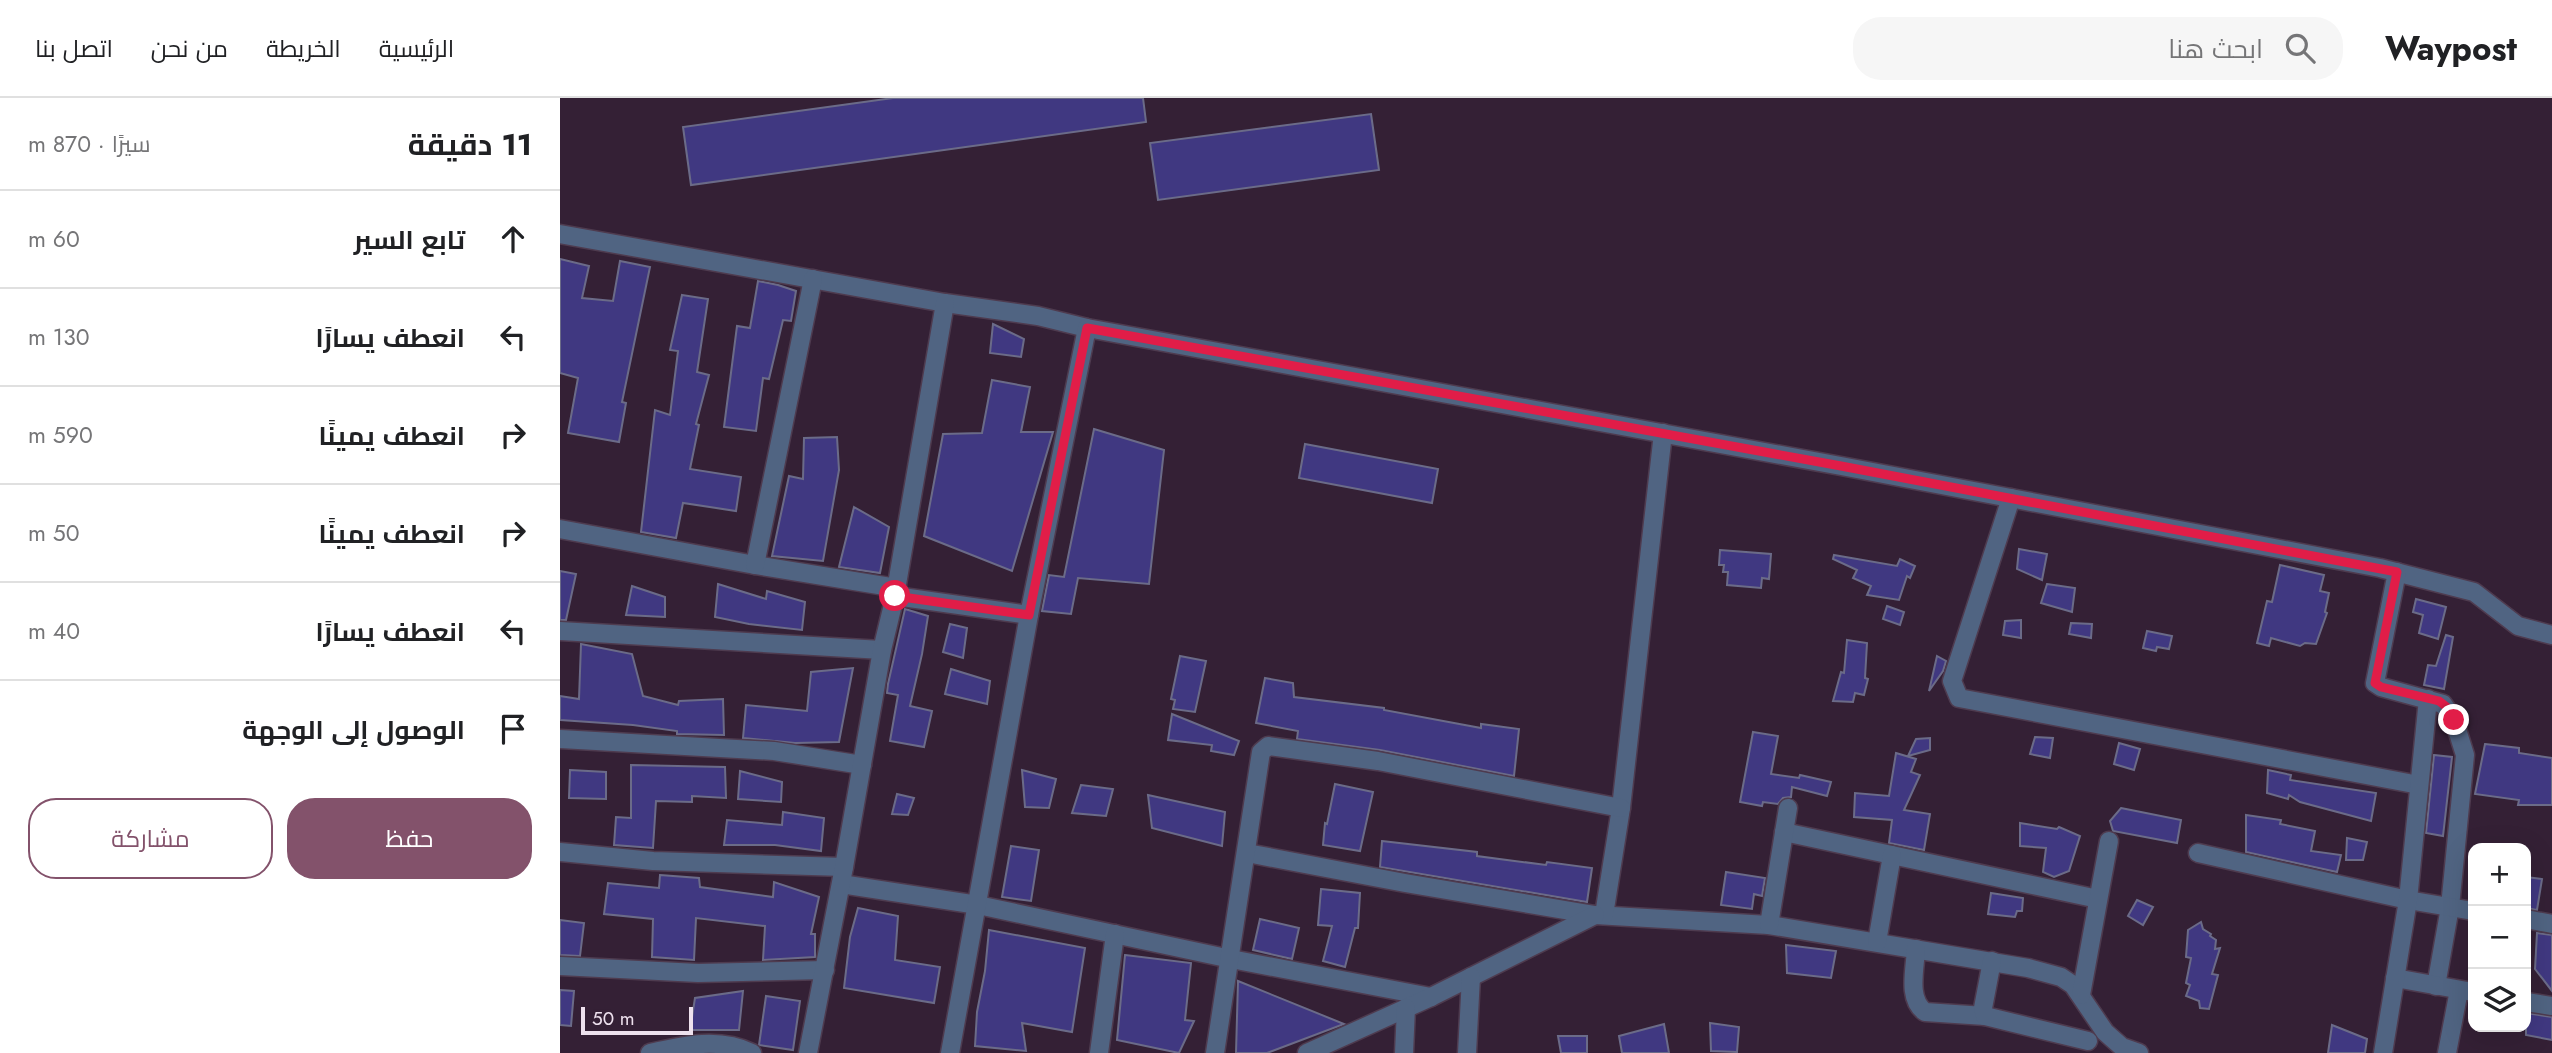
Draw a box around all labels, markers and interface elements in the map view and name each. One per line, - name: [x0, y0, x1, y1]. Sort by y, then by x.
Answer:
- search box: [1853, 17, 2343, 80]
- text: Waypost: [2385, 25, 2517, 72]
- icon: search: [2281, 29, 2319, 67]
- text: ابحث هنا: [2168, 30, 2263, 68]
- text: اتصل بنا: [35, 31, 113, 66]
- text: من نحن: [151, 31, 228, 66]
- text: الخريطة: [266, 31, 341, 66]
- text: الرئيسية: [379, 31, 454, 66]
- text: 11 دقيقة: [408, 123, 532, 166]
- text: سيرًا · 870 m: [28, 127, 151, 161]
- icon: ahead: [494, 220, 532, 258]
- text: تابع السير: [354, 221, 465, 259]
- text: 60 m: [28, 222, 80, 256]
- icon: left: [494, 318, 532, 356]
- text: انعطف يسارًا: [315, 319, 465, 357]
- text: 130 m: [28, 320, 90, 354]
- icon: right: [494, 416, 532, 454]
- text: انعطف يمينًا: [319, 417, 465, 455]
- text: 590 m: [28, 418, 93, 452]
- icon: right: [494, 514, 532, 552]
- text: انعطف يمينًا: [319, 515, 465, 553]
- text: 50 m: [28, 516, 80, 550]
- route start: [879, 580, 910, 611]
- icon: left: [494, 612, 532, 650]
- text: انعطف يسارًا: [315, 613, 465, 651]
- text: 40 m: [28, 614, 80, 648]
- route end: [2438, 704, 2469, 735]
- icon: arrive: [494, 710, 532, 748]
- text: الوصول إلى الوجهة: [242, 711, 465, 749]
- button: مشاركة: [28, 798, 273, 879]
- button: حفظ: [287, 798, 532, 879]
- map controls: [2468, 843, 2531, 1032]
- button: +: [2468, 843, 2531, 906]
- button: −: [2468, 906, 2531, 969]
- button: layers: [2468, 969, 2531, 1032]
- scale bar: [581, 1004, 693, 1036]
- text: 50 m: [592, 1005, 635, 1032]

